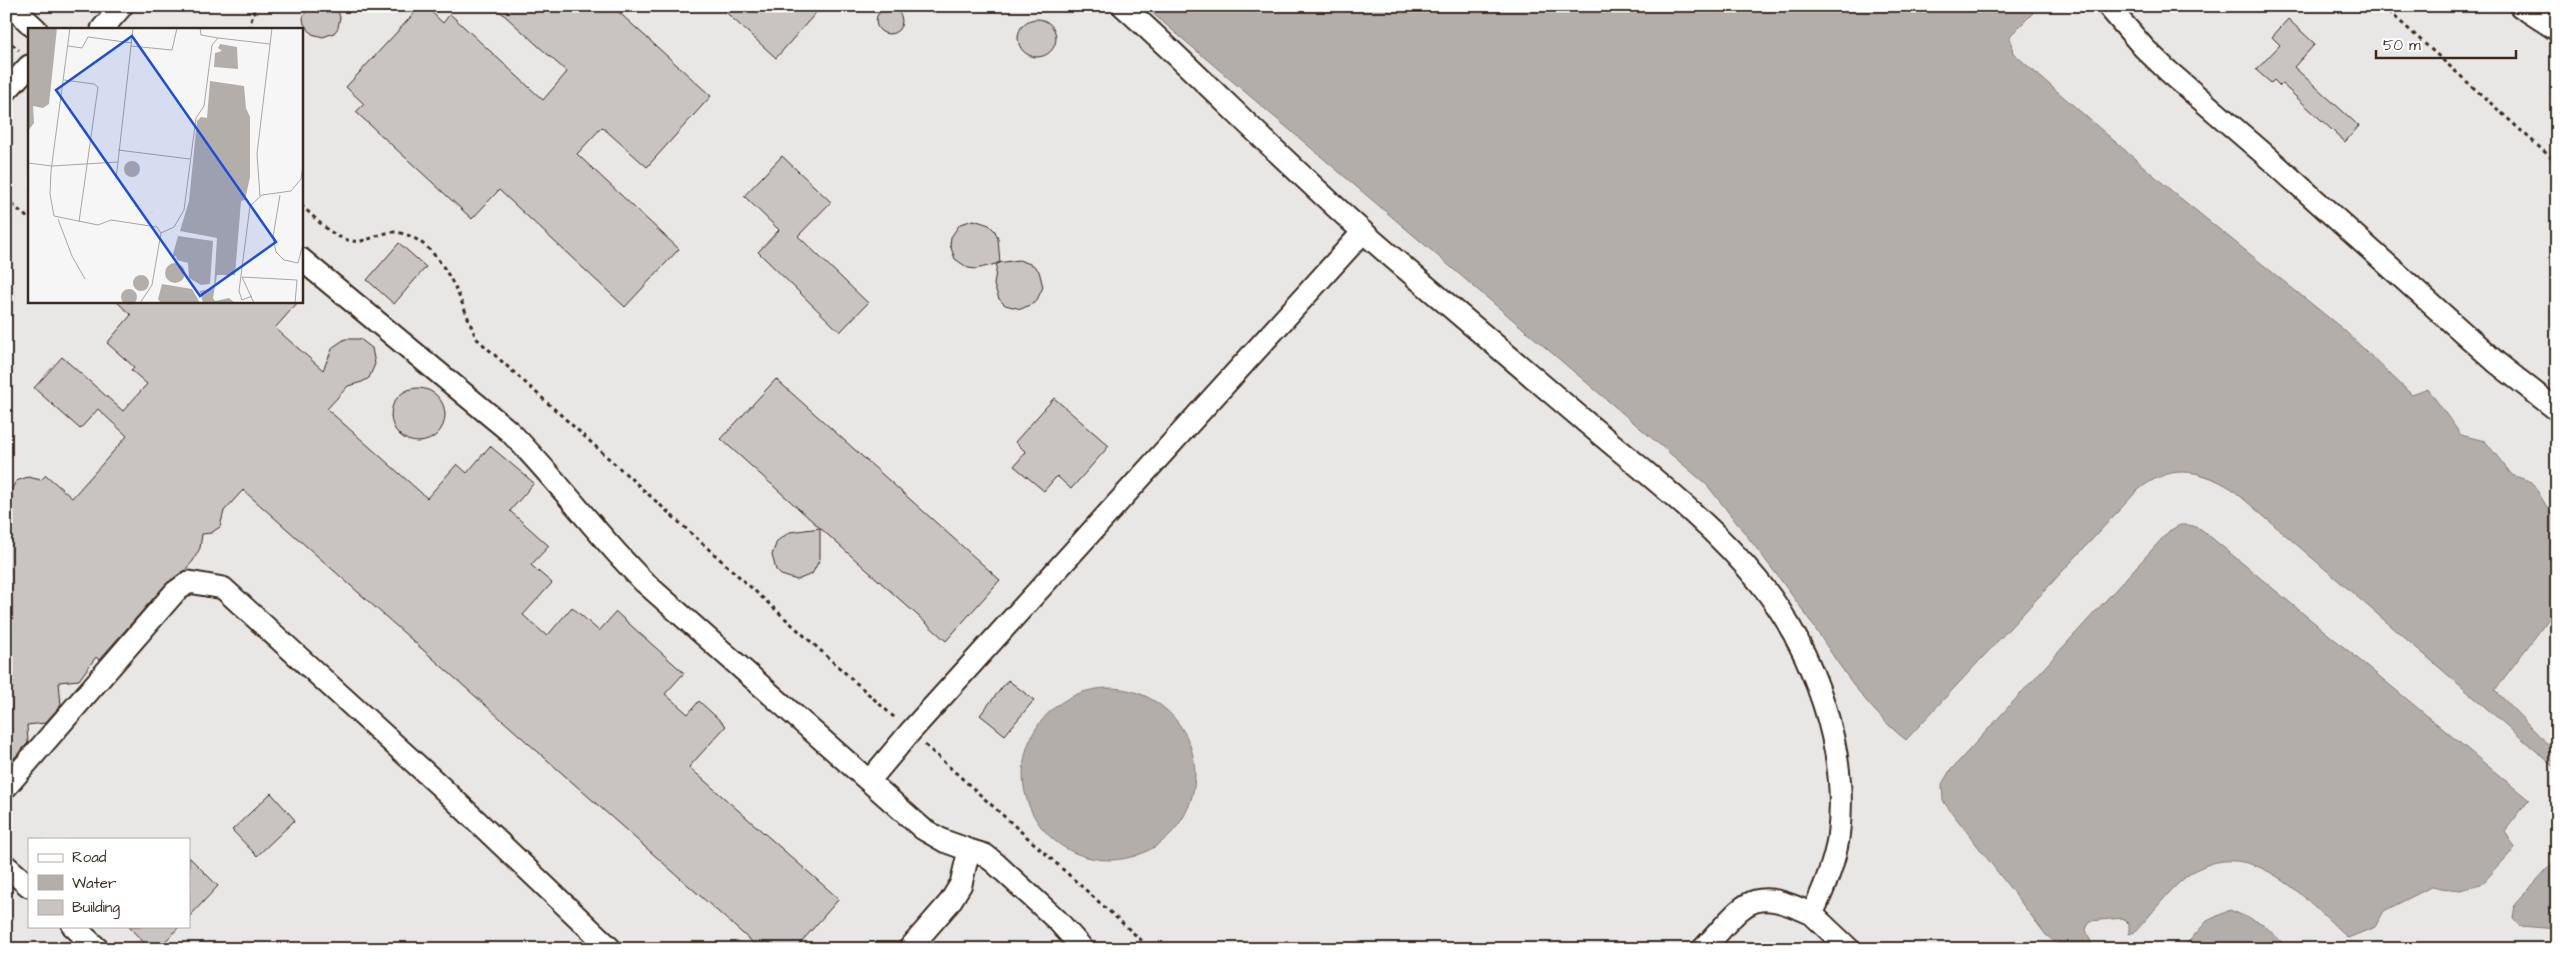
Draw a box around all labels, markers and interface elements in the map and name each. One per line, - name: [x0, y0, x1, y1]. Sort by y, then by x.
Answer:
- inset map: [28, 28, 302, 302]
- scale bar: [2376, 28, 2516, 60]
- text: 50 m: [2383, 35, 2421, 56]
- legend: [28, 838, 190, 928]
- text: Road: [72, 847, 107, 868]
- text: Water: [72, 873, 116, 894]
- text: Building: [72, 897, 120, 919]

